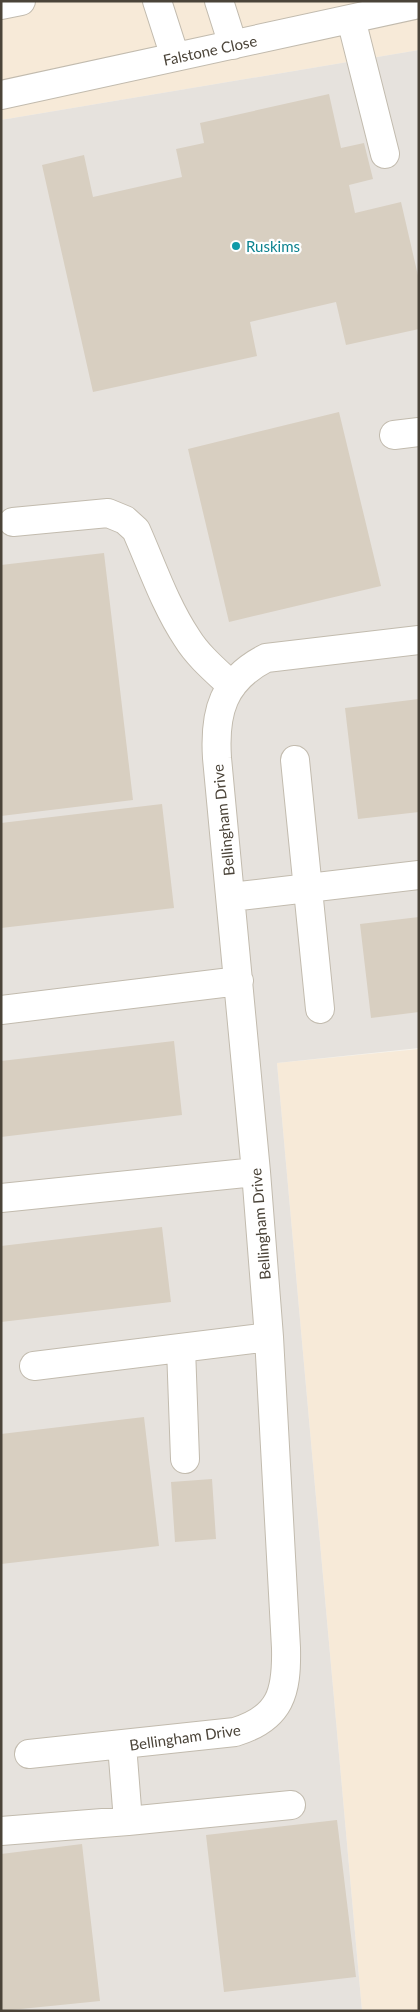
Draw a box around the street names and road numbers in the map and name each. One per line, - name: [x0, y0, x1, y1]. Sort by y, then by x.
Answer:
- street label: Falstone Close: [161, 31, 259, 69]
- street label: Bellingham Drive: [208, 763, 238, 877]
- street label: Bellingham Drive: [246, 1167, 274, 1281]
- street label: Bellingham Drive: [128, 1720, 242, 1754]

